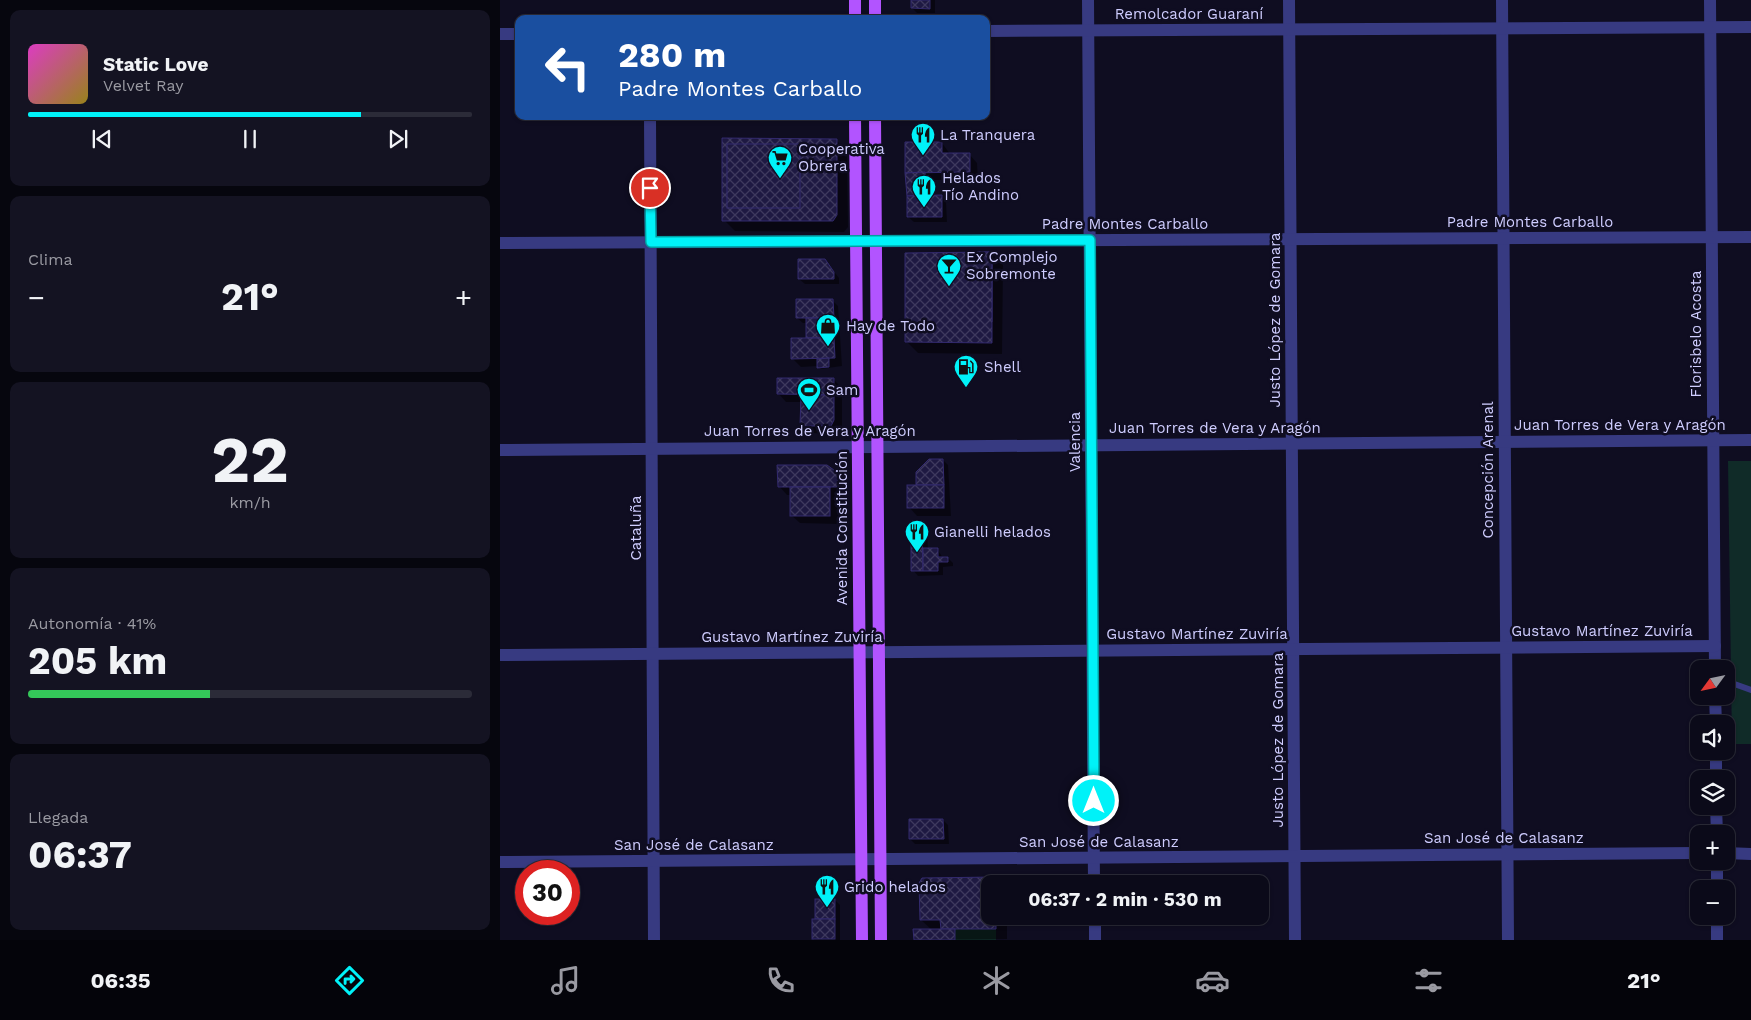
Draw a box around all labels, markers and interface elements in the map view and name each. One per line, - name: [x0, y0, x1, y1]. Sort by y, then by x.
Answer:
- street label: Remolcador Guaraní: [1115, 5, 1263, 23]
- text: 280 m: [618, 34, 726, 76]
- icon: left: [535, 35, 600, 100]
- text: Static Love: [103, 53, 208, 76]
- text: Velvet Ray: [103, 76, 183, 95]
- text: Padre Montes Carballo: [618, 76, 862, 101]
- restaurant icon: La Tranquera: [910, 122, 936, 156]
- icon: previous: [88, 125, 116, 153]
- icon: pause: [236, 125, 264, 153]
- icon: next: [384, 125, 412, 153]
- place label: La Tranquera: [940, 126, 1036, 144]
- place label: Cooperativa Obrera: [798, 140, 885, 175]
- supermarket icon: Cooperativa Obrera: [767, 145, 793, 179]
- pin: [629, 167, 671, 209]
- place label: Helados Tío Andino: [942, 169, 1019, 204]
- icon: arrive: [636, 174, 664, 202]
- restaurant icon: Helados Tío Andino: [911, 174, 937, 208]
- street label: Padre Montes Carballo: [1447, 213, 1613, 231]
- street label: Padre Montes Carballo: [1042, 215, 1208, 233]
- street label: Justo López de Gomara: [1266, 232, 1284, 408]
- place label: Ex Complejo Sobremonte: [966, 248, 1058, 283]
- text: Clima: [28, 250, 72, 269]
- bar icon: Ex Complejo Sobremonte: [936, 253, 962, 287]
- street label: Florisbelo Acosta: [1687, 270, 1705, 397]
- text: 21°: [221, 275, 279, 319]
- text: −: [28, 281, 45, 314]
- text: +: [455, 281, 472, 314]
- shop icon: Hay de Todo: [815, 313, 841, 347]
- place label: Hay de Todo: [846, 317, 935, 335]
- fuel station icon: Shell: [953, 354, 979, 388]
- place label: Shell: [984, 358, 1021, 376]
- sports icon: Sam: [796, 377, 822, 411]
- place label: Sam: [826, 381, 858, 399]
- street label: Concepción Arenal: [1479, 401, 1497, 539]
- street label: Valencia: [1066, 411, 1084, 472]
- street label: Juan Torres de Vera y Aragón: [1514, 416, 1726, 434]
- street label: Juan Torres de Vera y Aragón: [1109, 419, 1321, 437]
- text: 22: [211, 422, 289, 498]
- street label: Juan Torres de Vera y Aragón: [704, 422, 916, 440]
- street label: Avenida Constitución: [833, 451, 851, 605]
- text: km/h: [229, 493, 271, 512]
- street label: Cataluña: [627, 495, 645, 560]
- restaurant icon: Gianelli helados: [904, 519, 930, 553]
- place label: Gianelli helados: [934, 523, 1051, 541]
- text: Autonomía · 41%: [28, 614, 156, 633]
- street label: Gustavo Martínez Zuviría: [1511, 622, 1693, 640]
- street label: Gustavo Martínez Zuviría: [1106, 625, 1288, 643]
- street label: Gustavo Martínez Zuviría: [701, 628, 883, 646]
- text: 205 km: [28, 639, 167, 683]
- street label: Justo López de Gomara: [1269, 652, 1287, 828]
- north arrow: [1690, 660, 1735, 705]
- map controls: [1690, 660, 1735, 925]
- button: sound: [1690, 715, 1735, 760]
- button: layers: [1690, 770, 1735, 815]
- position arrow: [1067, 774, 1119, 826]
- text: Llegada: [28, 808, 88, 827]
- button: +: [1690, 825, 1735, 870]
- street label: San José de Calasanz: [1424, 829, 1584, 847]
- text: 06:37: [28, 833, 132, 877]
- street label: San José de Calasanz: [1019, 833, 1179, 851]
- street label: San José de Calasanz: [614, 836, 774, 854]
- speed limit sign: 30: [515, 860, 580, 925]
- restaurant icon: Grido helados: [814, 874, 840, 908]
- place label: Grido helados: [844, 878, 946, 896]
- button: −: [1690, 880, 1735, 925]
- text: 06:37 · 2 min · 530 m: [1028, 888, 1222, 911]
- icon: directions: [332, 963, 367, 998]
- icon: music: [548, 963, 583, 998]
- icon: phone: [763, 963, 798, 998]
- icon: climate: [979, 963, 1014, 998]
- icon: car: [1195, 963, 1230, 998]
- icon: filters: [1411, 963, 1446, 998]
- text: 06:35: [90, 968, 151, 993]
- text: 21°: [1627, 968, 1661, 993]

